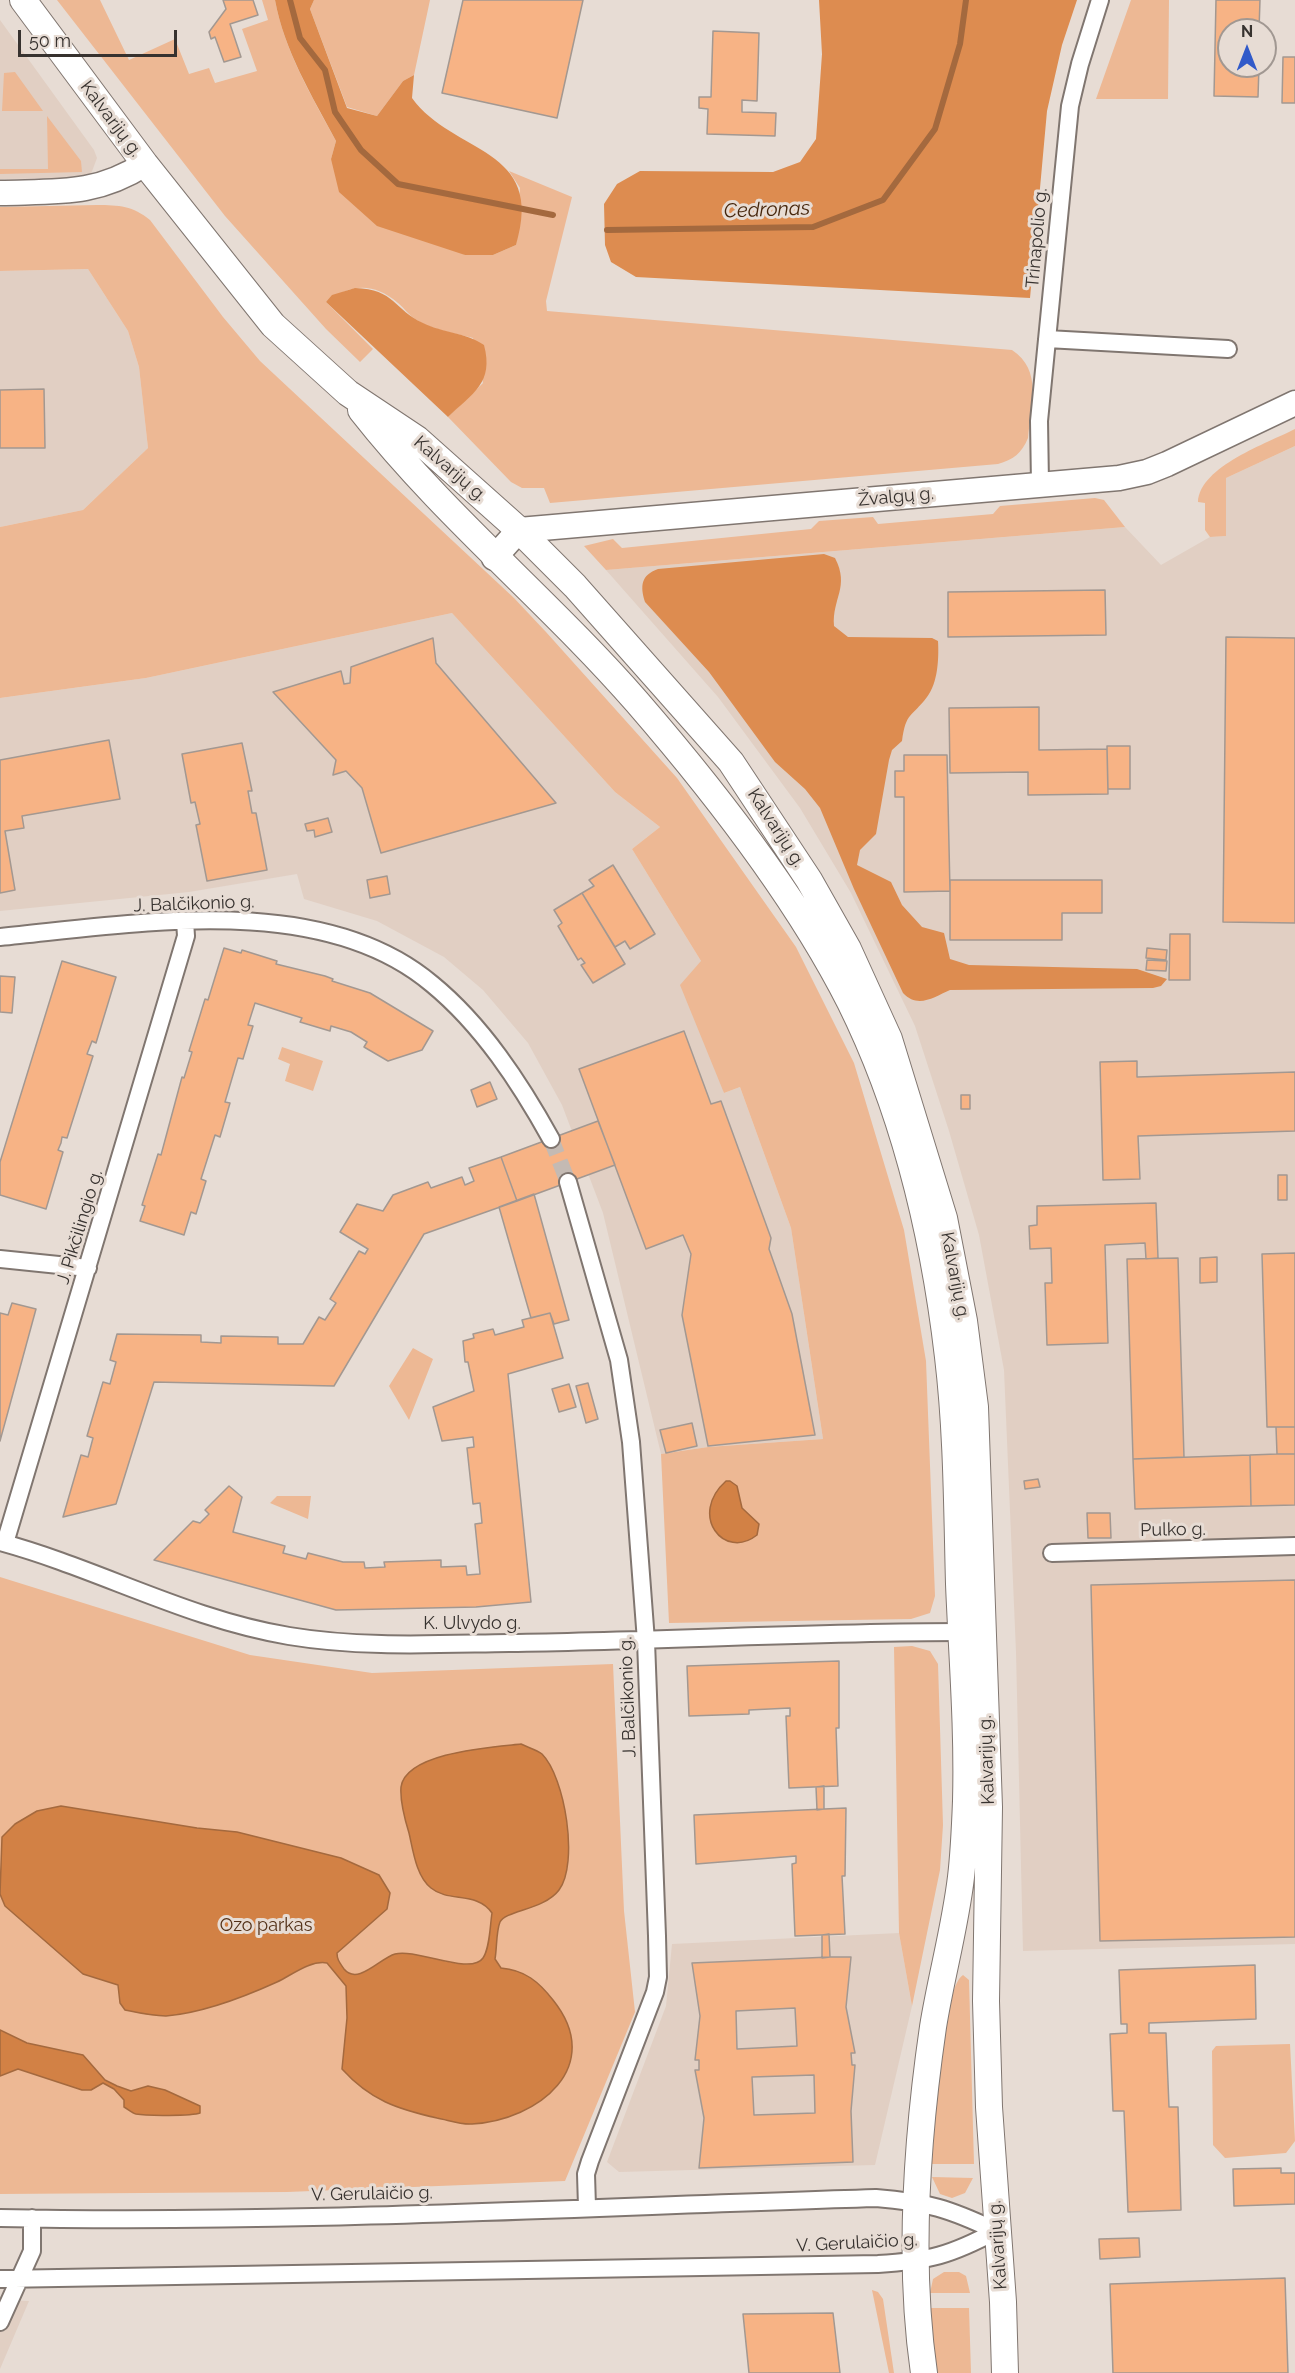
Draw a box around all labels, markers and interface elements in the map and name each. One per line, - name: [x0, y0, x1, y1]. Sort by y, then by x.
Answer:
- scale bar: [21, 18, 180, 56]
- north arrow: [1217, 18, 1277, 78]
- text: N: [1241, 22, 1253, 41]
- text: 50 m: [29, 30, 71, 51]
- street label: Kalvarijų g.: [76, 77, 146, 161]
- street label: Trinapolio g.: [1022, 187, 1052, 289]
- water label: Cedronas: [723, 197, 811, 223]
- street label: Kalvarijų g.: [409, 432, 491, 506]
- street label: Žvalgų g.: [857, 483, 935, 511]
- street label: Kalvarijų g.: [743, 785, 809, 871]
- street label: J. Balčikonio g.: [133, 891, 255, 917]
- street label: J. Pikčilingio g.: [52, 1167, 108, 1287]
- street label: Kalvarijų g.: [936, 1230, 974, 1322]
- street label: Pulko g.: [1140, 1519, 1206, 1541]
- street label: K. Ulvydo g.: [423, 1613, 521, 1635]
- street label: J. Balčikonio g.: [615, 1636, 641, 1758]
- street label: Kalvarijų g.: [975, 1715, 999, 1805]
- park label: Ozo parkas: [220, 1915, 312, 1937]
- street label: V. Gerulaičio g.: [311, 2182, 433, 2206]
- street label: Kalvarijų g.: [984, 2200, 1012, 2290]
- street label: V. Gerulaičio g.: [796, 2229, 918, 2257]

